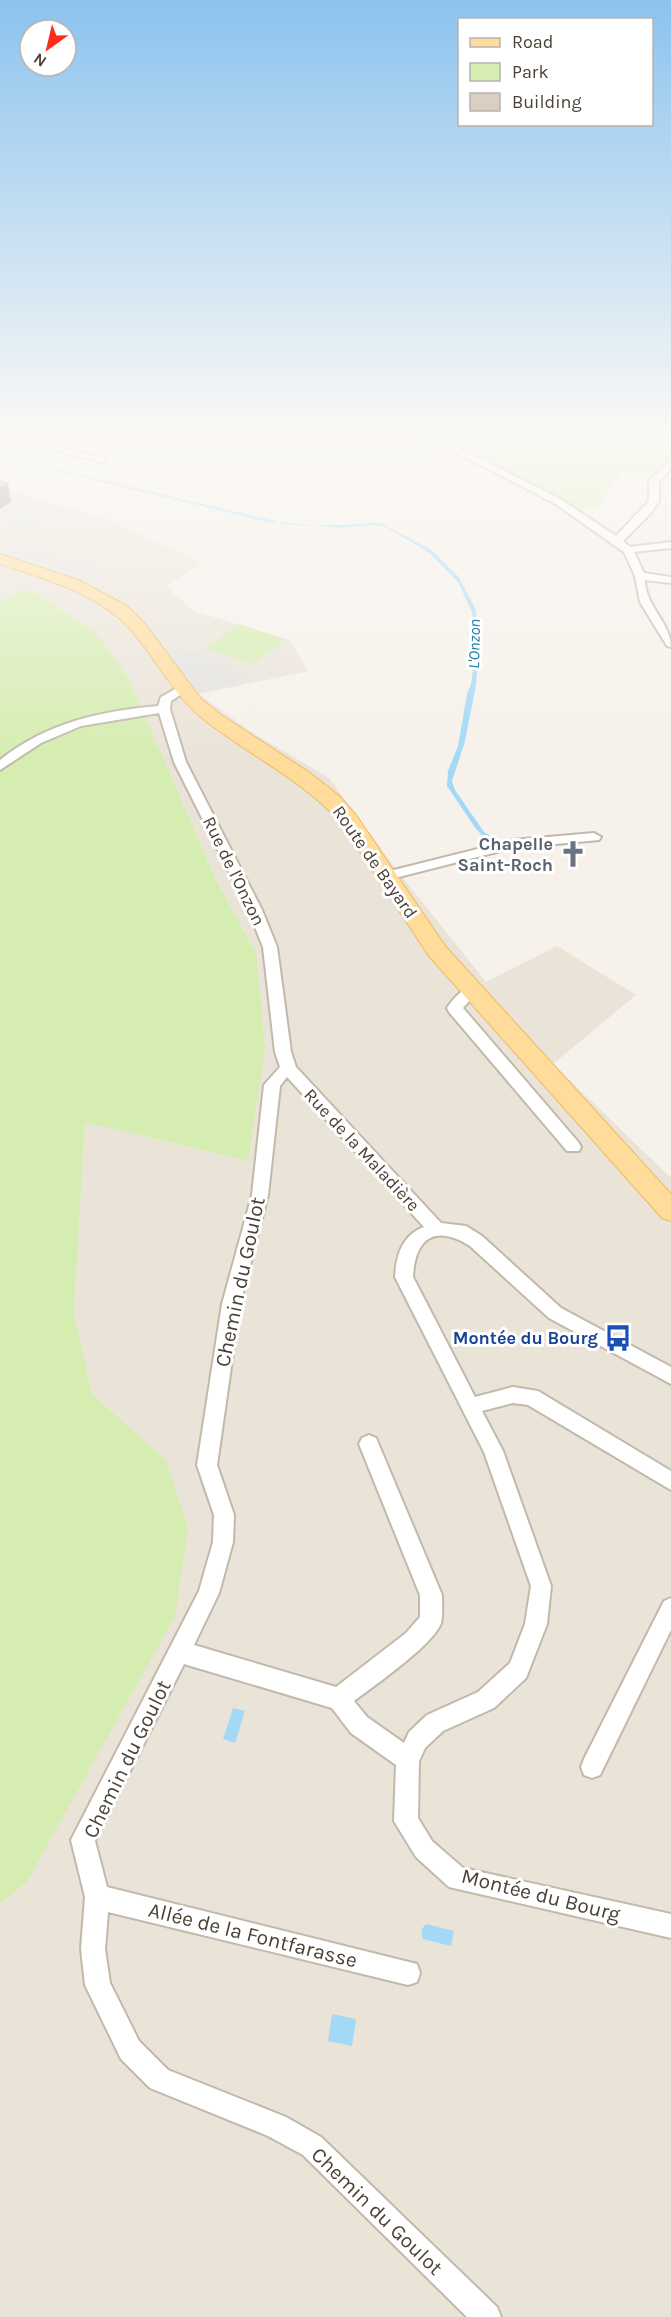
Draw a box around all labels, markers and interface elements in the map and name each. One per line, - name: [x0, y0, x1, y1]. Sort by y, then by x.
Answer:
- north arrow: [18, 18, 78, 78]
- legend: [458, 18, 653, 126]
- text: Road: [512, 31, 553, 53]
- text: N: [30, 49, 50, 71]
- text: Park: [512, 61, 549, 83]
- text: Building: [512, 91, 582, 113]
- water label: L'Onzon: [464, 619, 484, 669]
- street label: Route de Bayard: [328, 801, 422, 923]
- street label: Rue de l'Onzon: [198, 813, 270, 929]
- place label: Chapelle Saint-Roch: [458, 833, 553, 876]
- church icon: Chapelle Saint-Roch: [558, 839, 588, 869]
- street label: Rue de la Maladière: [299, 1084, 425, 1216]
- street label: Chemin du Goulot: [210, 1195, 270, 1369]
- bus stop icon: Montée du Bourg: [603, 1323, 633, 1353]
- place label: Montée du Bourg: [453, 1327, 599, 1349]
- street label: Chemin du Goulot: [78, 1676, 176, 1842]
- street label: Montée du Bourg: [459, 1864, 623, 1926]
- street label: Allée de la Fontfarasse: [146, 1897, 360, 1973]
- street label: Chemin du Goulot: [306, 2142, 448, 2280]

